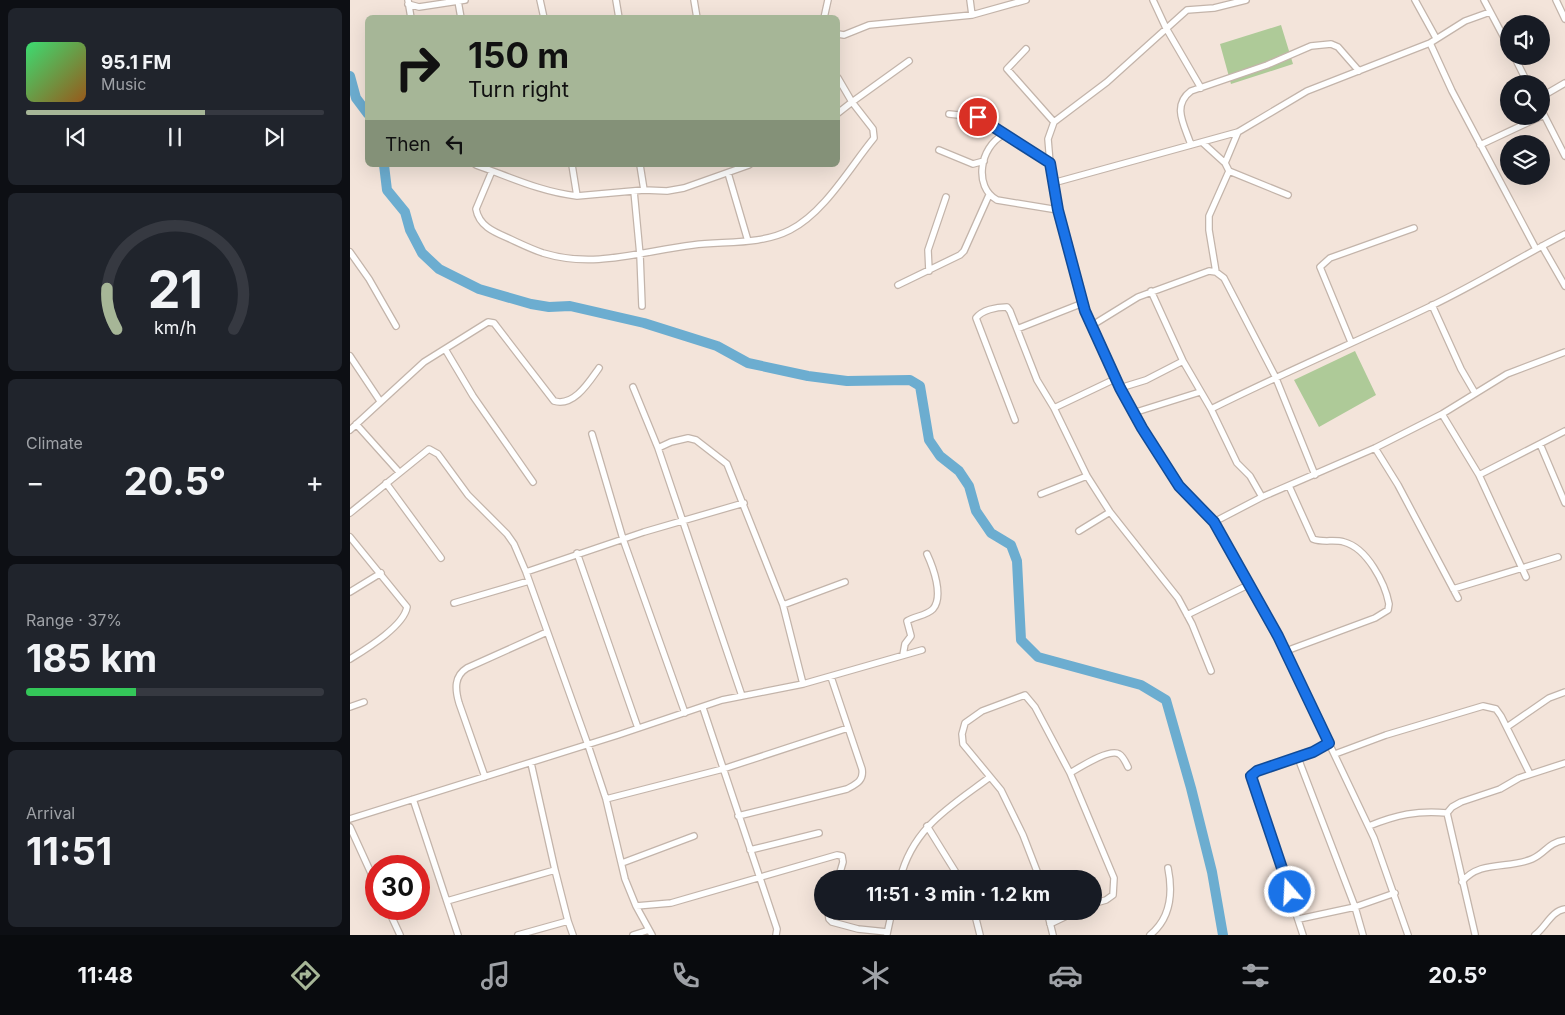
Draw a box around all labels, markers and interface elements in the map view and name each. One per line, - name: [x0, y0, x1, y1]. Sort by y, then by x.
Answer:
- map controls: [1500, 15, 1550, 185]
- button: sound: [1500, 15, 1550, 65]
- text: 150 m: [468, 34, 569, 76]
- icon: right: [385, 35, 450, 100]
- text: 95.1 FM: [101, 51, 171, 74]
- text: Music: [101, 74, 146, 94]
- button: search: [1500, 75, 1550, 125]
- text: Turn right: [468, 76, 569, 102]
- pin: [957, 96, 999, 138]
- icon: arrive: [964, 103, 992, 131]
- icon: previous: [62, 123, 90, 151]
- icon: pause: [161, 123, 189, 151]
- icon: next: [260, 123, 288, 151]
- icon: left: [441, 130, 469, 158]
- text: Then: [385, 133, 431, 156]
- button: layers: [1500, 135, 1550, 185]
- text: 21: [147, 258, 203, 321]
- text: km/h: [154, 317, 196, 338]
- text: Climate: [26, 433, 83, 453]
- text: 20.5°: [124, 458, 226, 504]
- text: −: [26, 465, 45, 499]
- text: +: [305, 465, 324, 499]
- text: Range · 37%: [26, 610, 122, 630]
- text: 185 km: [26, 635, 157, 681]
- text: Arrival: [26, 803, 75, 823]
- text: 11:51: [26, 828, 112, 874]
- speed limit sign: 30: [365, 855, 430, 920]
- position arrow: [1263, 865, 1315, 917]
- text: 11:51 · 3 min · 1.2 km: [866, 883, 1050, 906]
- icon: directions: [288, 958, 323, 993]
- icon: music: [478, 958, 513, 993]
- icon: phone: [668, 958, 703, 993]
- icon: climate: [858, 958, 893, 993]
- icon: car: [1048, 958, 1083, 993]
- icon: filters: [1238, 958, 1273, 993]
- text: 11:48: [78, 962, 133, 988]
- text: 20.5°: [1428, 962, 1487, 988]

